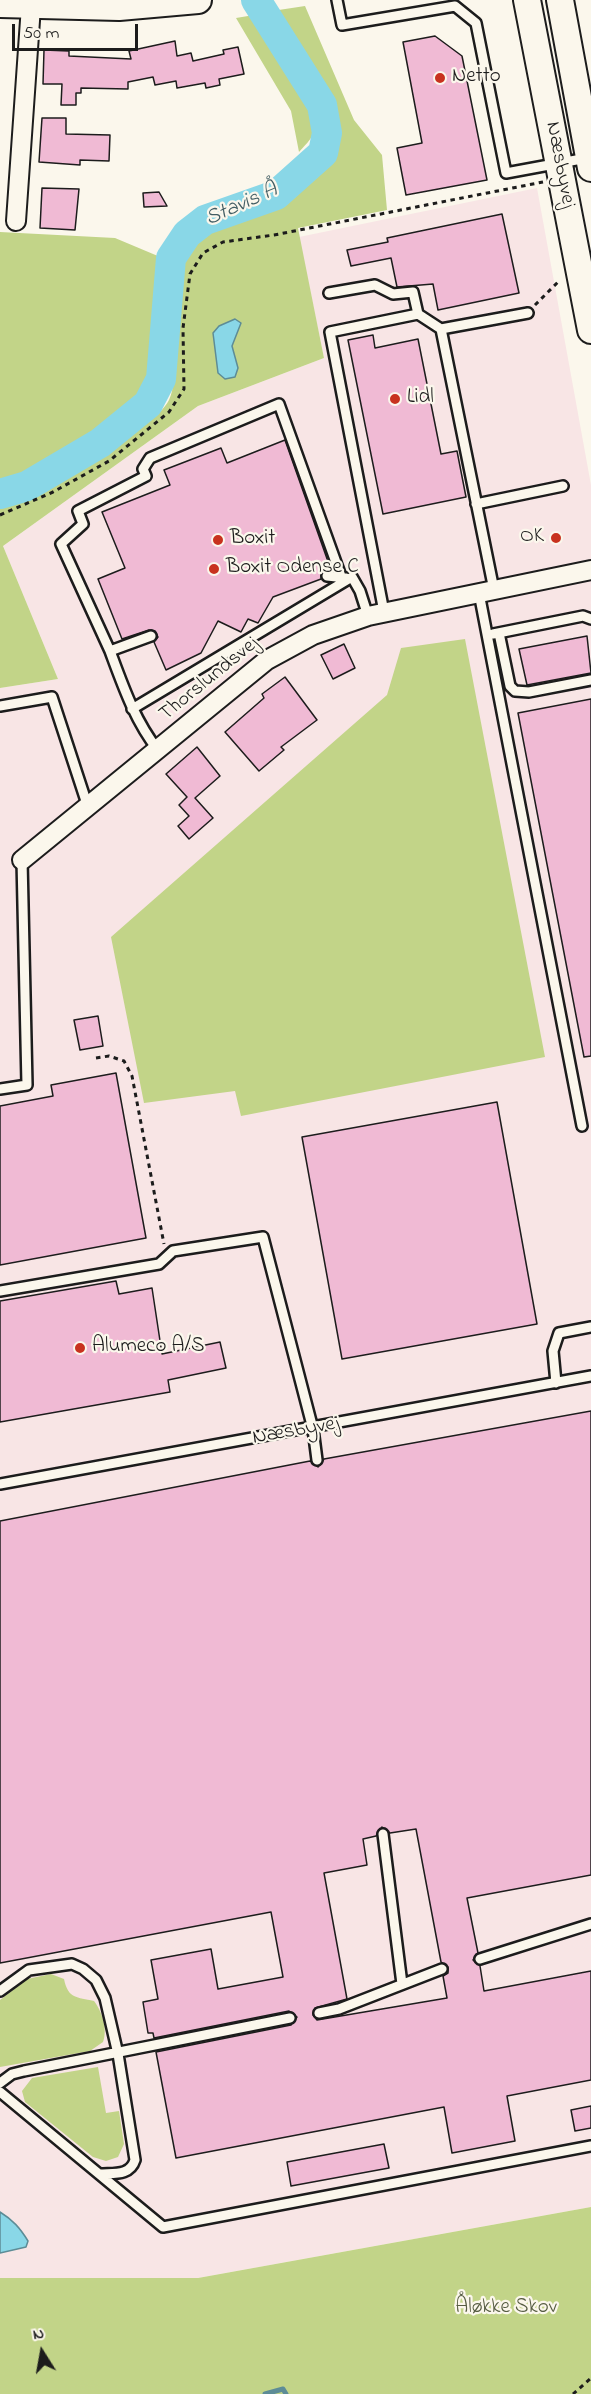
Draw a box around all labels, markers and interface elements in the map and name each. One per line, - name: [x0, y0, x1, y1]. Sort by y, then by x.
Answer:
- scale bar: [15, 12, 141, 50]
- text: 50 m: [23, 21, 60, 47]
- place label: Netto: [452, 65, 501, 91]
- marker: Netto: [433, 71, 447, 85]
- street label: Næsbyvej: [538, 120, 580, 210]
- water label: Stavis Å: [202, 178, 282, 234]
- place label: Lidl: [407, 386, 434, 412]
- marker: Lidl: [388, 392, 402, 406]
- place label: OK: [520, 525, 544, 551]
- place label: Boxit: [230, 527, 275, 553]
- marker: OK: [549, 531, 563, 545]
- marker: Boxit: [211, 533, 225, 547]
- place label: Boxit Odense C: [226, 556, 359, 582]
- marker: Boxit Odense C: [207, 562, 221, 576]
- street label: Thorslundsvej: [155, 632, 265, 728]
- place label: Alumeco A/S: [92, 1335, 205, 1361]
- marker: Alumeco A/S: [73, 1341, 87, 1355]
- street label: Næsbyvej: [251, 1412, 341, 1452]
- park label: Åløkke Skov: [455, 2296, 557, 2322]
- north arrow: [12, 2322, 72, 2382]
- text: N: [31, 2322, 46, 2347]

